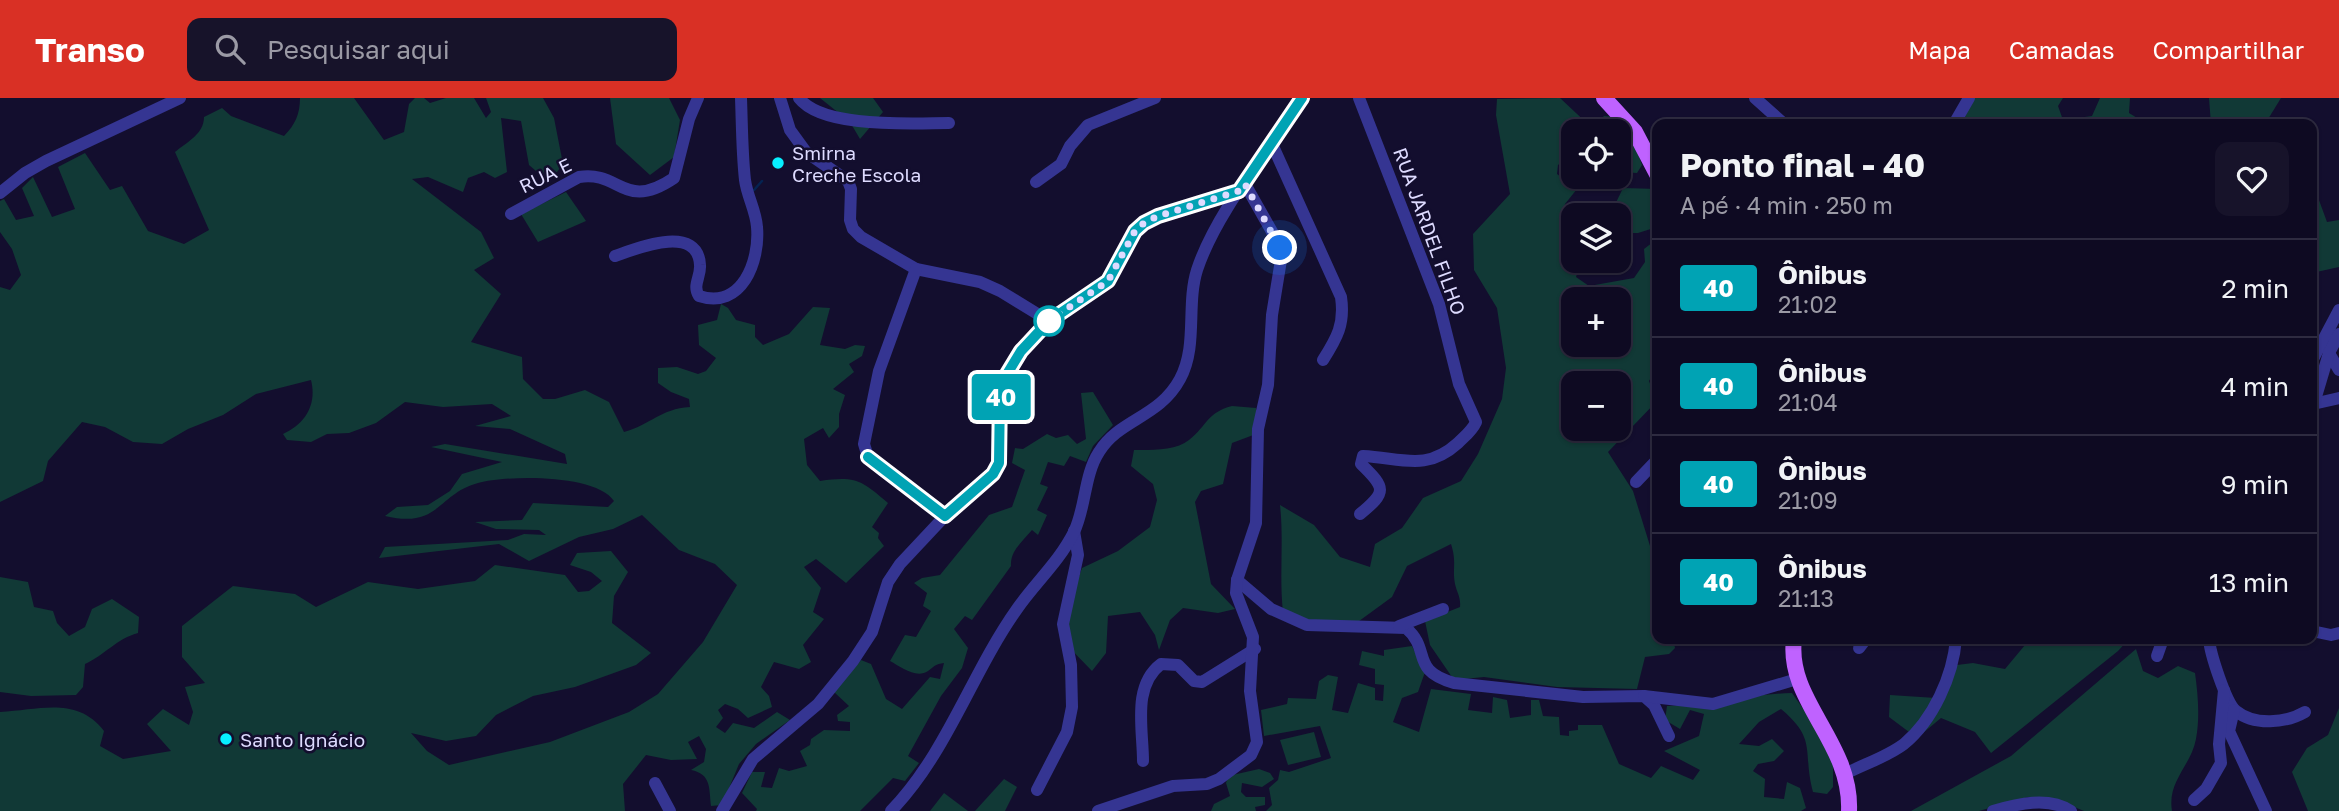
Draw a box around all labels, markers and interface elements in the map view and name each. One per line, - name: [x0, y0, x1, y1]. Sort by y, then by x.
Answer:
- search box: [187, 18, 677, 81]
- text: Transo: [35, 30, 145, 69]
- icon: search: [211, 30, 249, 68]
- text: Pesquisar aqui: [267, 34, 450, 65]
- text: Mapa: [1908, 35, 1971, 64]
- text: Camadas: [2009, 35, 2114, 64]
- text: Compartilhar: [2152, 35, 2304, 64]
- map controls: [1561, 119, 1631, 441]
- button: locate: [1561, 119, 1631, 189]
- place label: Smirna Creche Escola: [792, 141, 921, 186]
- button: heart: [2215, 142, 2289, 216]
- street label: RUA JARDEL FILHO: [1389, 144, 1471, 318]
- text: Ponto final - 40: [1680, 145, 1925, 184]
- street label: RUA E: [515, 153, 575, 197]
- marker: Smirna Creche Escola: [770, 155, 786, 171]
- text: A pé · 4 min · 250 m: [1680, 191, 1893, 219]
- button: layers: [1561, 203, 1631, 273]
- your location: [1262, 230, 1297, 265]
- text: Ônibus: [1778, 259, 1867, 290]
- text: 40: [1703, 273, 1734, 302]
- text: 2 min: [2221, 273, 2289, 304]
- button: +: [1561, 287, 1631, 357]
- text: 21:02: [1778, 290, 1837, 318]
- unlabelled marker: [1034, 306, 1064, 336]
- text: Ônibus: [1778, 357, 1867, 388]
- button: −: [1561, 371, 1631, 441]
- text: 40: [1703, 371, 1734, 400]
- text: 4 min: [2221, 371, 2289, 402]
- line badge: 40: [970, 374, 1032, 420]
- text: 40: [986, 382, 1016, 411]
- text: 21:04: [1778, 388, 1838, 416]
- text: Ônibus: [1778, 455, 1867, 486]
- text: 40: [1703, 469, 1734, 498]
- text: 9 min: [2221, 469, 2289, 500]
- text: 21:09: [1778, 486, 1838, 514]
- text: Ônibus: [1778, 553, 1867, 584]
- text: 40: [1703, 567, 1734, 596]
- text: 13 min: [2209, 567, 2289, 598]
- text: 21:13: [1778, 584, 1834, 612]
- place label: Santo Ignácio: [240, 728, 365, 751]
- marker: Santo Ignácio: [218, 731, 234, 747]

